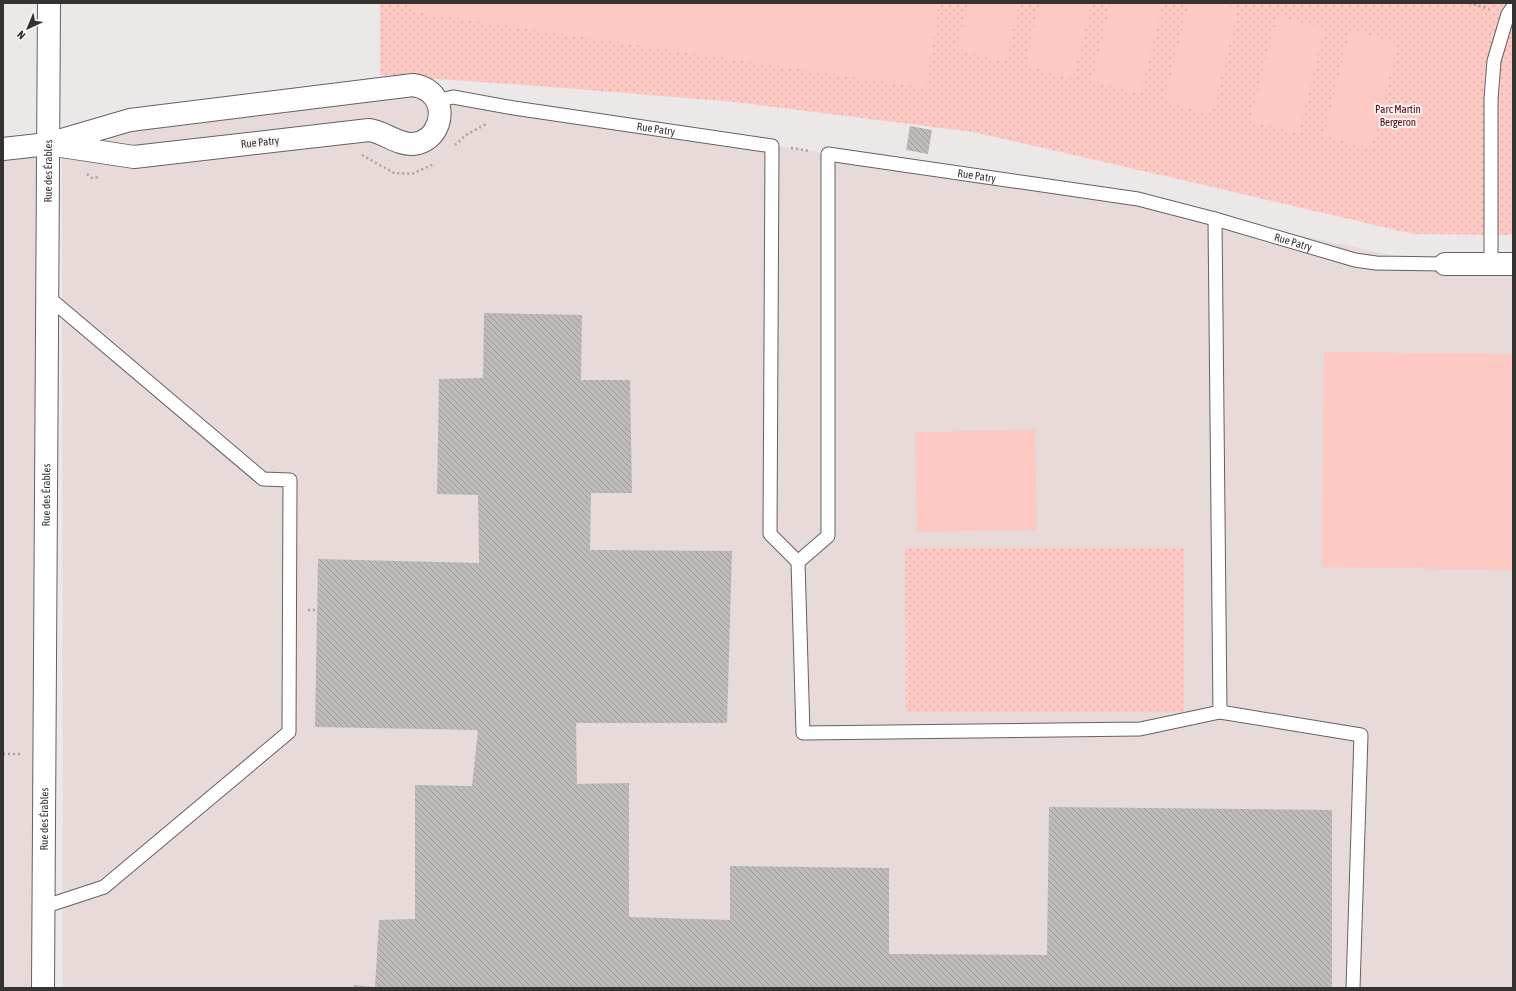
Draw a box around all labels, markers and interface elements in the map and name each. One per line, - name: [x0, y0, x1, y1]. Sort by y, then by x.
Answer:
- north arrow: [8, 8, 48, 48]
- text: N: [15, 29, 28, 42]
- park label: Parc Martin Bergeron: [1375, 103, 1421, 128]
- street label: Rue Patry: [636, 120, 676, 138]
- street label: Rue Patry: [240, 134, 280, 150]
- street label: Rue des Érables: [42, 140, 54, 202]
- street label: Rue Patry: [957, 167, 997, 184]
- street label: Rue Patry: [1273, 231, 1314, 253]
- street label: Rue des Érables: [40, 463, 52, 526]
- street label: Rue des Érables: [38, 787, 50, 850]

